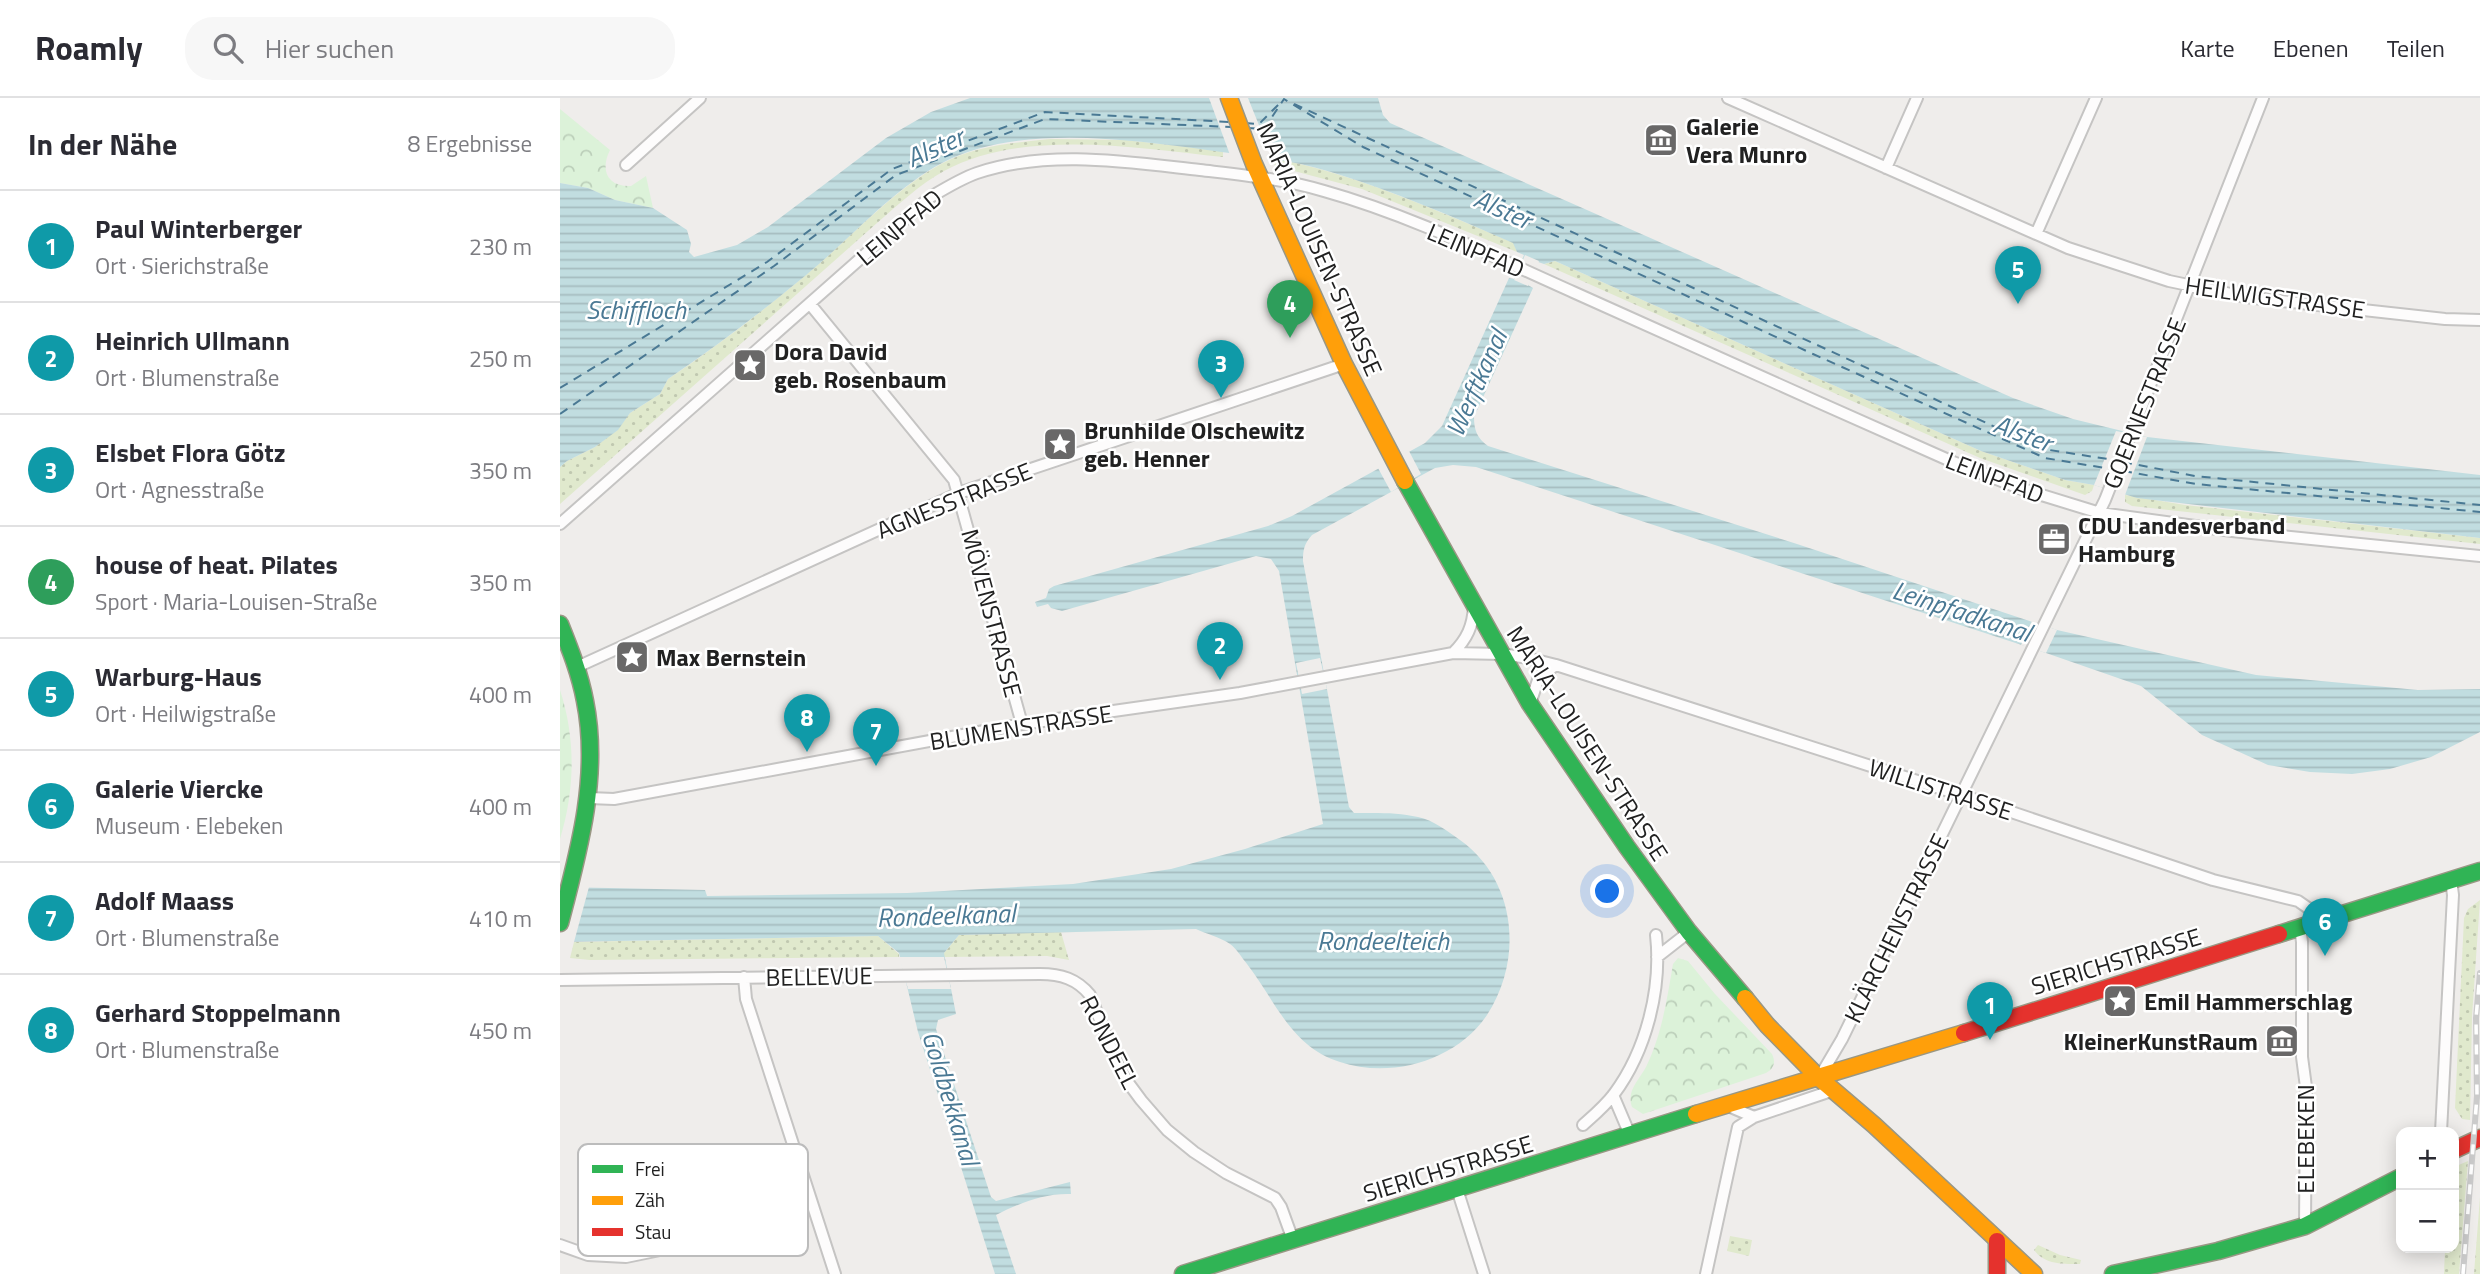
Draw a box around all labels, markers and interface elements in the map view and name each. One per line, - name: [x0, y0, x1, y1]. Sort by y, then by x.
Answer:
- search box: [185, 17, 675, 80]
- text: Roamly: [35, 23, 143, 73]
- icon: search: [209, 29, 247, 67]
- text: Hier suchen: [265, 29, 394, 68]
- text: Karte: [2180, 30, 2235, 66]
- text: Ebenen: [2273, 30, 2349, 66]
- text: Teilen: [2387, 30, 2445, 66]
- place label: Galerie Vera Munro: [1686, 108, 1807, 172]
- water label: Alster: [900, 116, 973, 177]
- street label: MARIA-LOUISEN-STRASSE: [1248, 117, 1392, 381]
- text: In der Nähe: [28, 121, 177, 167]
- museum icon: Galerie Vera Munro: [1642, 121, 1680, 159]
- text: 8 Ergebnisse: [408, 126, 532, 161]
- water label: Alster: [1468, 179, 1541, 240]
- street label: LEINPFAD: [848, 180, 950, 274]
- text: Paul Winterberger: [95, 209, 302, 248]
- street label: LEINPFAD: [1422, 213, 1530, 287]
- text: 1: [45, 229, 57, 264]
- text: 230 m: [469, 229, 532, 264]
- pin: 5: [1995, 246, 2041, 304]
- text: Ort · Sierichstraße: [95, 248, 269, 283]
- street label: HEILWIGSTRASSE: [2183, 267, 2367, 327]
- pin: 4: [1267, 280, 1313, 338]
- water label: Schiffloch: [586, 290, 687, 329]
- street label: GOERNESTRASSE: [2093, 312, 2195, 494]
- water label: Werftkanal: [1435, 320, 1518, 443]
- text: Heinrich Ullmann: [95, 321, 290, 360]
- place label: Dora David geb. Rosenbaum: [774, 333, 947, 397]
- pin: 3: [1198, 340, 1244, 398]
- text: 2: [45, 341, 57, 376]
- text: 250 m: [469, 341, 532, 376]
- place icon: Dora David geb. Rosenbaum: [731, 346, 769, 384]
- text: Ort · Blumenstraße: [95, 360, 279, 395]
- water label: Alster: [1988, 404, 2060, 463]
- place label: Brunhilde Olschewitz geb. Henner: [1084, 412, 1305, 476]
- place icon: Brunhilde Olschewitz geb. Henner: [1041, 425, 1079, 463]
- text: Elsbet Flora Götz: [95, 433, 286, 472]
- street label: LEINPFAD: [1941, 442, 2049, 512]
- street label: AGNESSTRASSE: [871, 452, 1037, 548]
- text: 3: [45, 453, 57, 488]
- text: 350 m: [469, 453, 532, 488]
- text: Ort · Agnesstraße: [95, 472, 264, 507]
- place label: CDU Landesverband Hamburg: [2078, 507, 2286, 571]
- office icon: CDU Landesverband Hamburg: [2035, 520, 2073, 558]
- street label: MÖVENSTRASSE: [952, 525, 1032, 701]
- text: house of heat. Pilates: [95, 545, 338, 584]
- text: 4: [45, 565, 57, 600]
- text: 350 m: [469, 565, 532, 600]
- water label: Leinpfadkanal: [1888, 570, 2040, 653]
- text: Sport · Maria-Louisen-Straße: [95, 584, 377, 619]
- street label: MARIA-LOUISEN-STRASSE: [1498, 618, 1678, 868]
- pin: 2: [1197, 622, 1243, 680]
- place icon: Max Bernstein: [613, 638, 651, 676]
- place label: Max Bernstein: [656, 639, 806, 675]
- text: Warburg-Haus: [95, 657, 262, 696]
- text: 5: [45, 677, 57, 712]
- text: 400 m: [469, 677, 532, 712]
- pin: 8: [784, 694, 830, 752]
- street label: BLUMENSTRASSE: [927, 695, 1115, 759]
- text: Ort · Heilwigstraße: [95, 696, 276, 731]
- pin: 7: [853, 708, 899, 766]
- street label: WILLISTRASSE: [1864, 749, 2018, 829]
- text: Galerie Viercke: [95, 769, 263, 808]
- text: 6: [45, 789, 57, 824]
- text: 400 m: [469, 789, 532, 824]
- text: Museum · Elebeken: [95, 808, 283, 843]
- street label: KLÄRCHENSTRASSE: [1835, 827, 1957, 1029]
- your location: [1590, 874, 1624, 908]
- text: Adolf Maass: [95, 881, 234, 920]
- water label: Rondeelkanal: [876, 893, 1019, 937]
- pin: 6: [2302, 898, 2348, 956]
- text: 7: [45, 901, 57, 936]
- text: 410 m: [469, 901, 532, 936]
- street label: SIERICHSTRASSE: [2027, 918, 2205, 1004]
- text: Ort · Blumenstraße: [95, 920, 279, 955]
- water label: Rondeelteich: [1317, 921, 1450, 960]
- street label: BELLEVUE: [765, 957, 873, 995]
- pin: 1: [1967, 982, 2013, 1040]
- place icon: Emil Hammerschlag: [2101, 982, 2139, 1020]
- place label: Emil Hammerschlag: [2144, 983, 2352, 1019]
- street label: RONDEEL: [1071, 989, 1149, 1095]
- text: Gerhard Stoppelmann: [95, 993, 341, 1032]
- text: 8: [45, 1013, 57, 1048]
- text: 450 m: [469, 1013, 532, 1048]
- museum icon: KleinerKunstRaum: [2263, 1022, 2301, 1060]
- place label: KleinerKunstRaum: [2064, 1023, 2258, 1059]
- water label: Goldbekkanal: [912, 1026, 991, 1173]
- text: Ort · Blumenstraße: [95, 1032, 279, 1067]
- street label: ELEBEKEN: [2287, 1084, 2323, 1194]
- street label: SIERICHSTRASSE: [1359, 1125, 1537, 1211]
- map controls: [2396, 1127, 2459, 1253]
- button: +: [2396, 1127, 2459, 1190]
- legend: [578, 1144, 808, 1256]
- text: Frei: [635, 1154, 665, 1183]
- text: Zäh: [635, 1185, 665, 1214]
- button: −: [2396, 1190, 2459, 1253]
- text: Stau: [635, 1217, 671, 1246]

